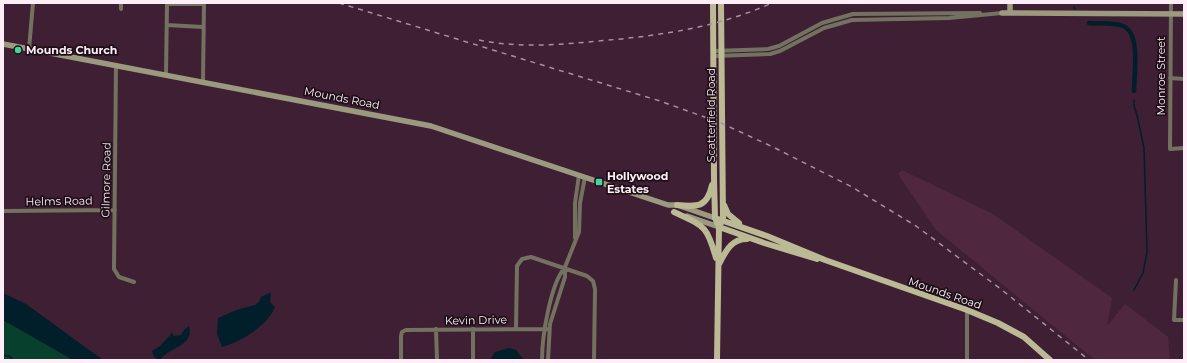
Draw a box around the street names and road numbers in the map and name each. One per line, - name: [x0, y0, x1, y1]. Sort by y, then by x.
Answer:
- street label: Monroe Street: [1154, 36, 1168, 115]
- street label: Scatterfield Road: [704, 68, 718, 162]
- street label: Mounds Road: [303, 84, 381, 112]
- street label: Gilmore Road: [98, 142, 114, 218]
- street label: Helms Road: [25, 193, 93, 209]
- street label: Mounds Road: [906, 274, 984, 312]
- street label: Kevin Drive: [445, 312, 508, 328]

